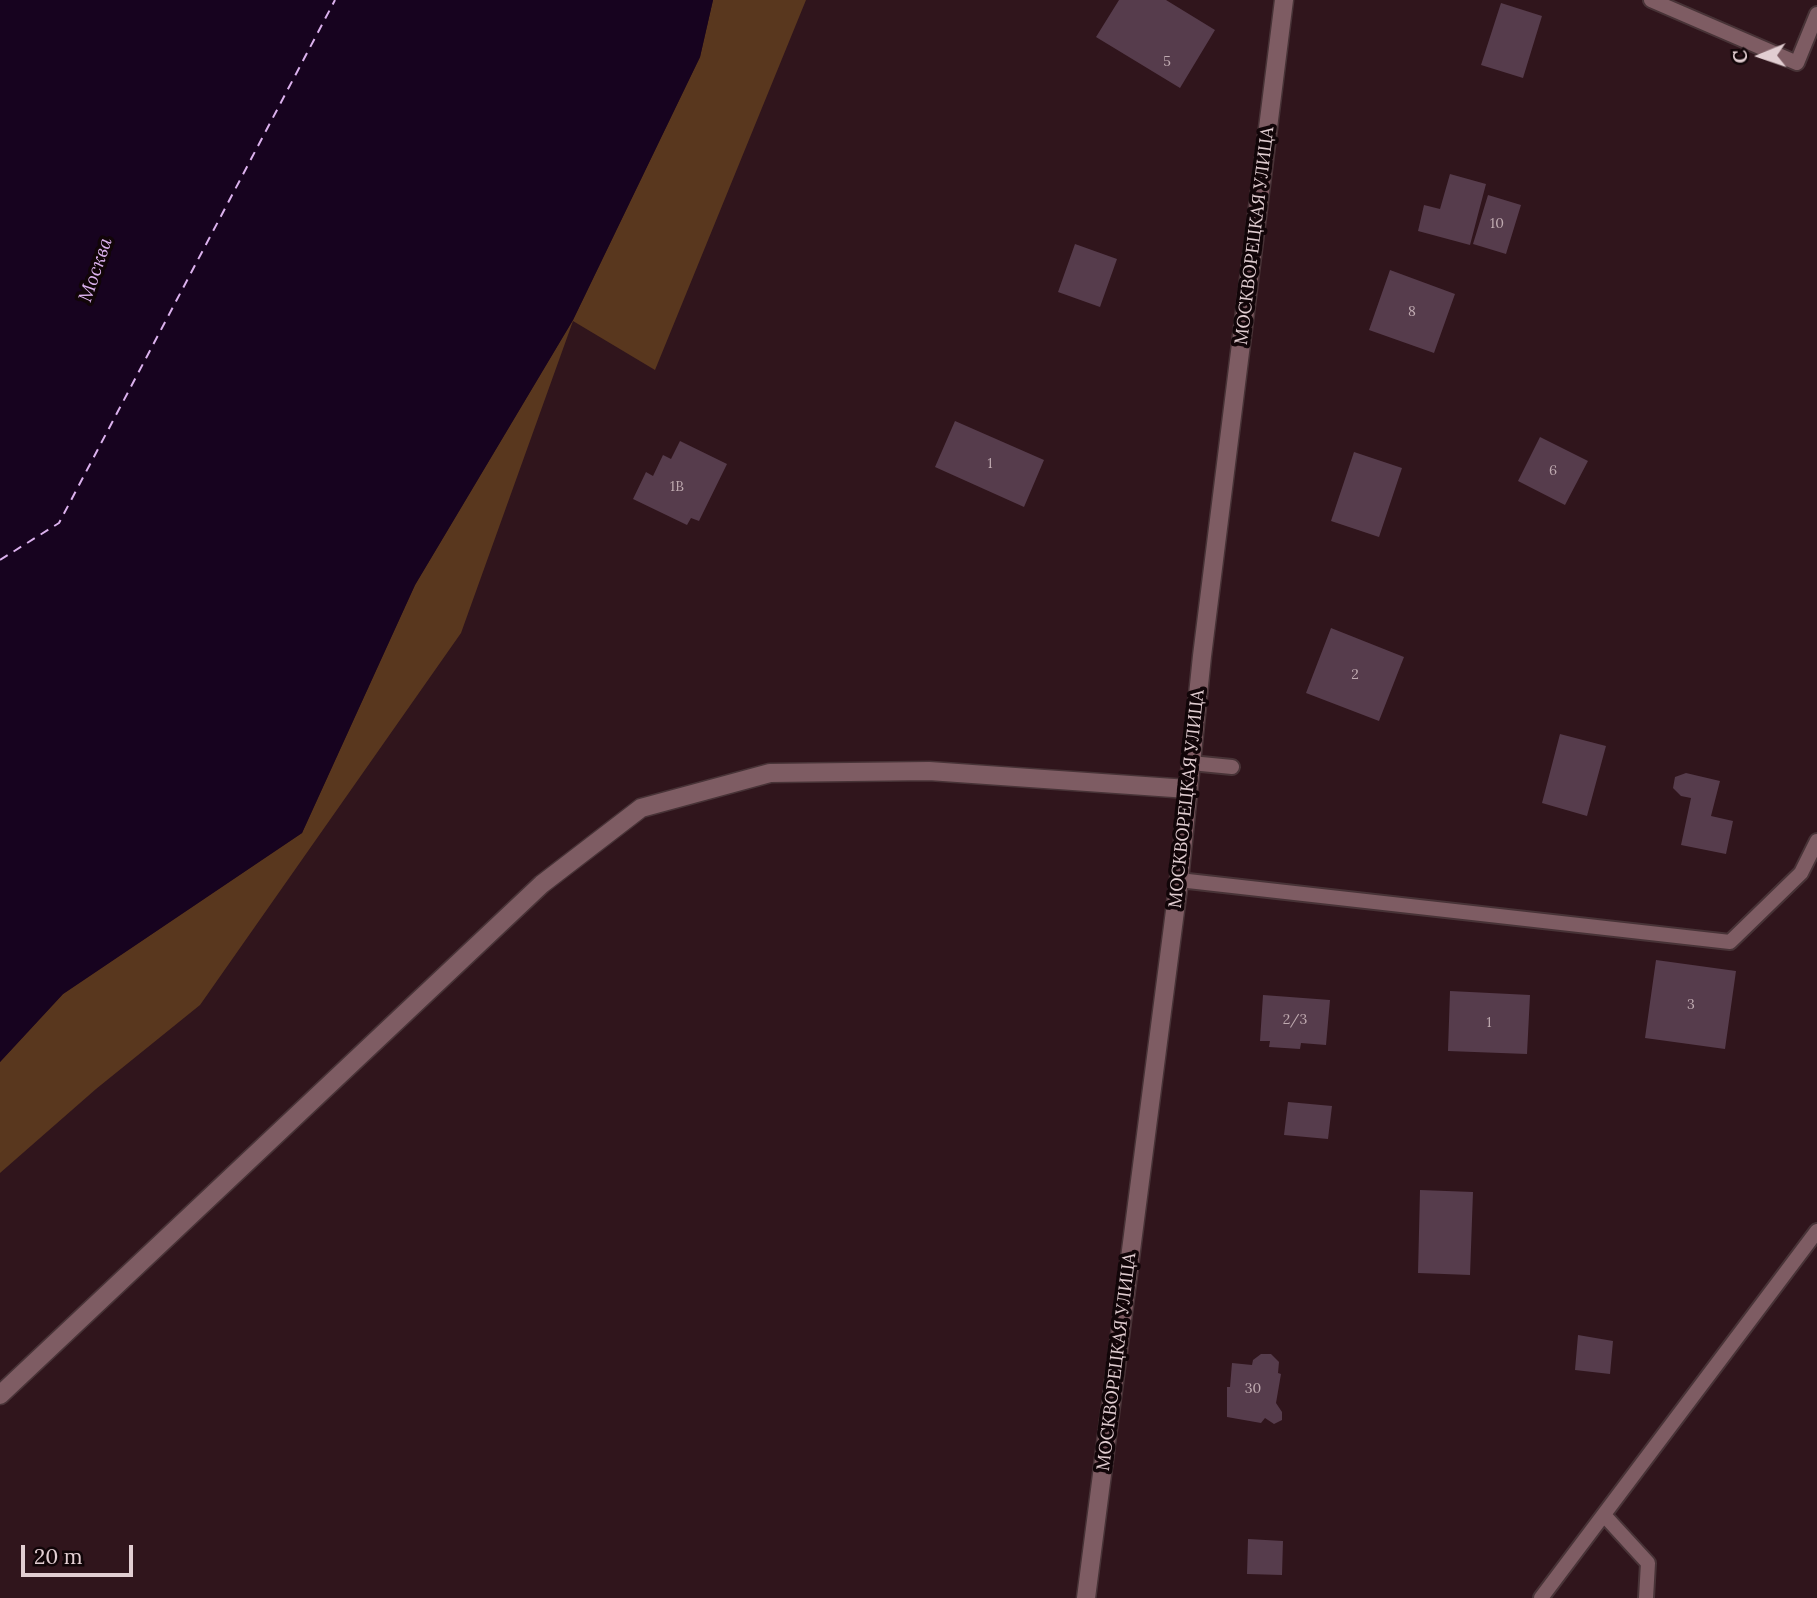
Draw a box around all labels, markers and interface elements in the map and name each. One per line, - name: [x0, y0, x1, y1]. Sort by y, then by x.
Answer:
- north arrow: [1726, 21, 1796, 91]
- text: С: [1728, 50, 1752, 64]
- house number: 5: [1163, 54, 1171, 70]
- street label: МОСКВОРЕЦКАЯ УЛИЦА: [1231, 126, 1279, 346]
- house number: 10: [1490, 216, 1504, 232]
- water label: Москва: [74, 235, 118, 305]
- house number: 8: [1408, 304, 1416, 320]
- house number: 1: [987, 456, 993, 472]
- house number: 6: [1549, 463, 1557, 479]
- house number: 1В: [670, 479, 684, 495]
- house number: 2: [1351, 667, 1359, 683]
- street label: МОСКВОРЕЦКАЯ УЛИЦА: [1165, 689, 1209, 909]
- house number: 3: [1687, 997, 1695, 1013]
- house number: 2/3: [1283, 1012, 1307, 1028]
- house number: 1: [1486, 1015, 1492, 1031]
- street label: МОСКВОРЕЦКАЯ УЛИЦА: [1093, 1252, 1141, 1472]
- house number: 30: [1245, 1381, 1261, 1397]
- scale bar: [24, 1532, 136, 1576]
- text: 20 m: [34, 1543, 83, 1570]

